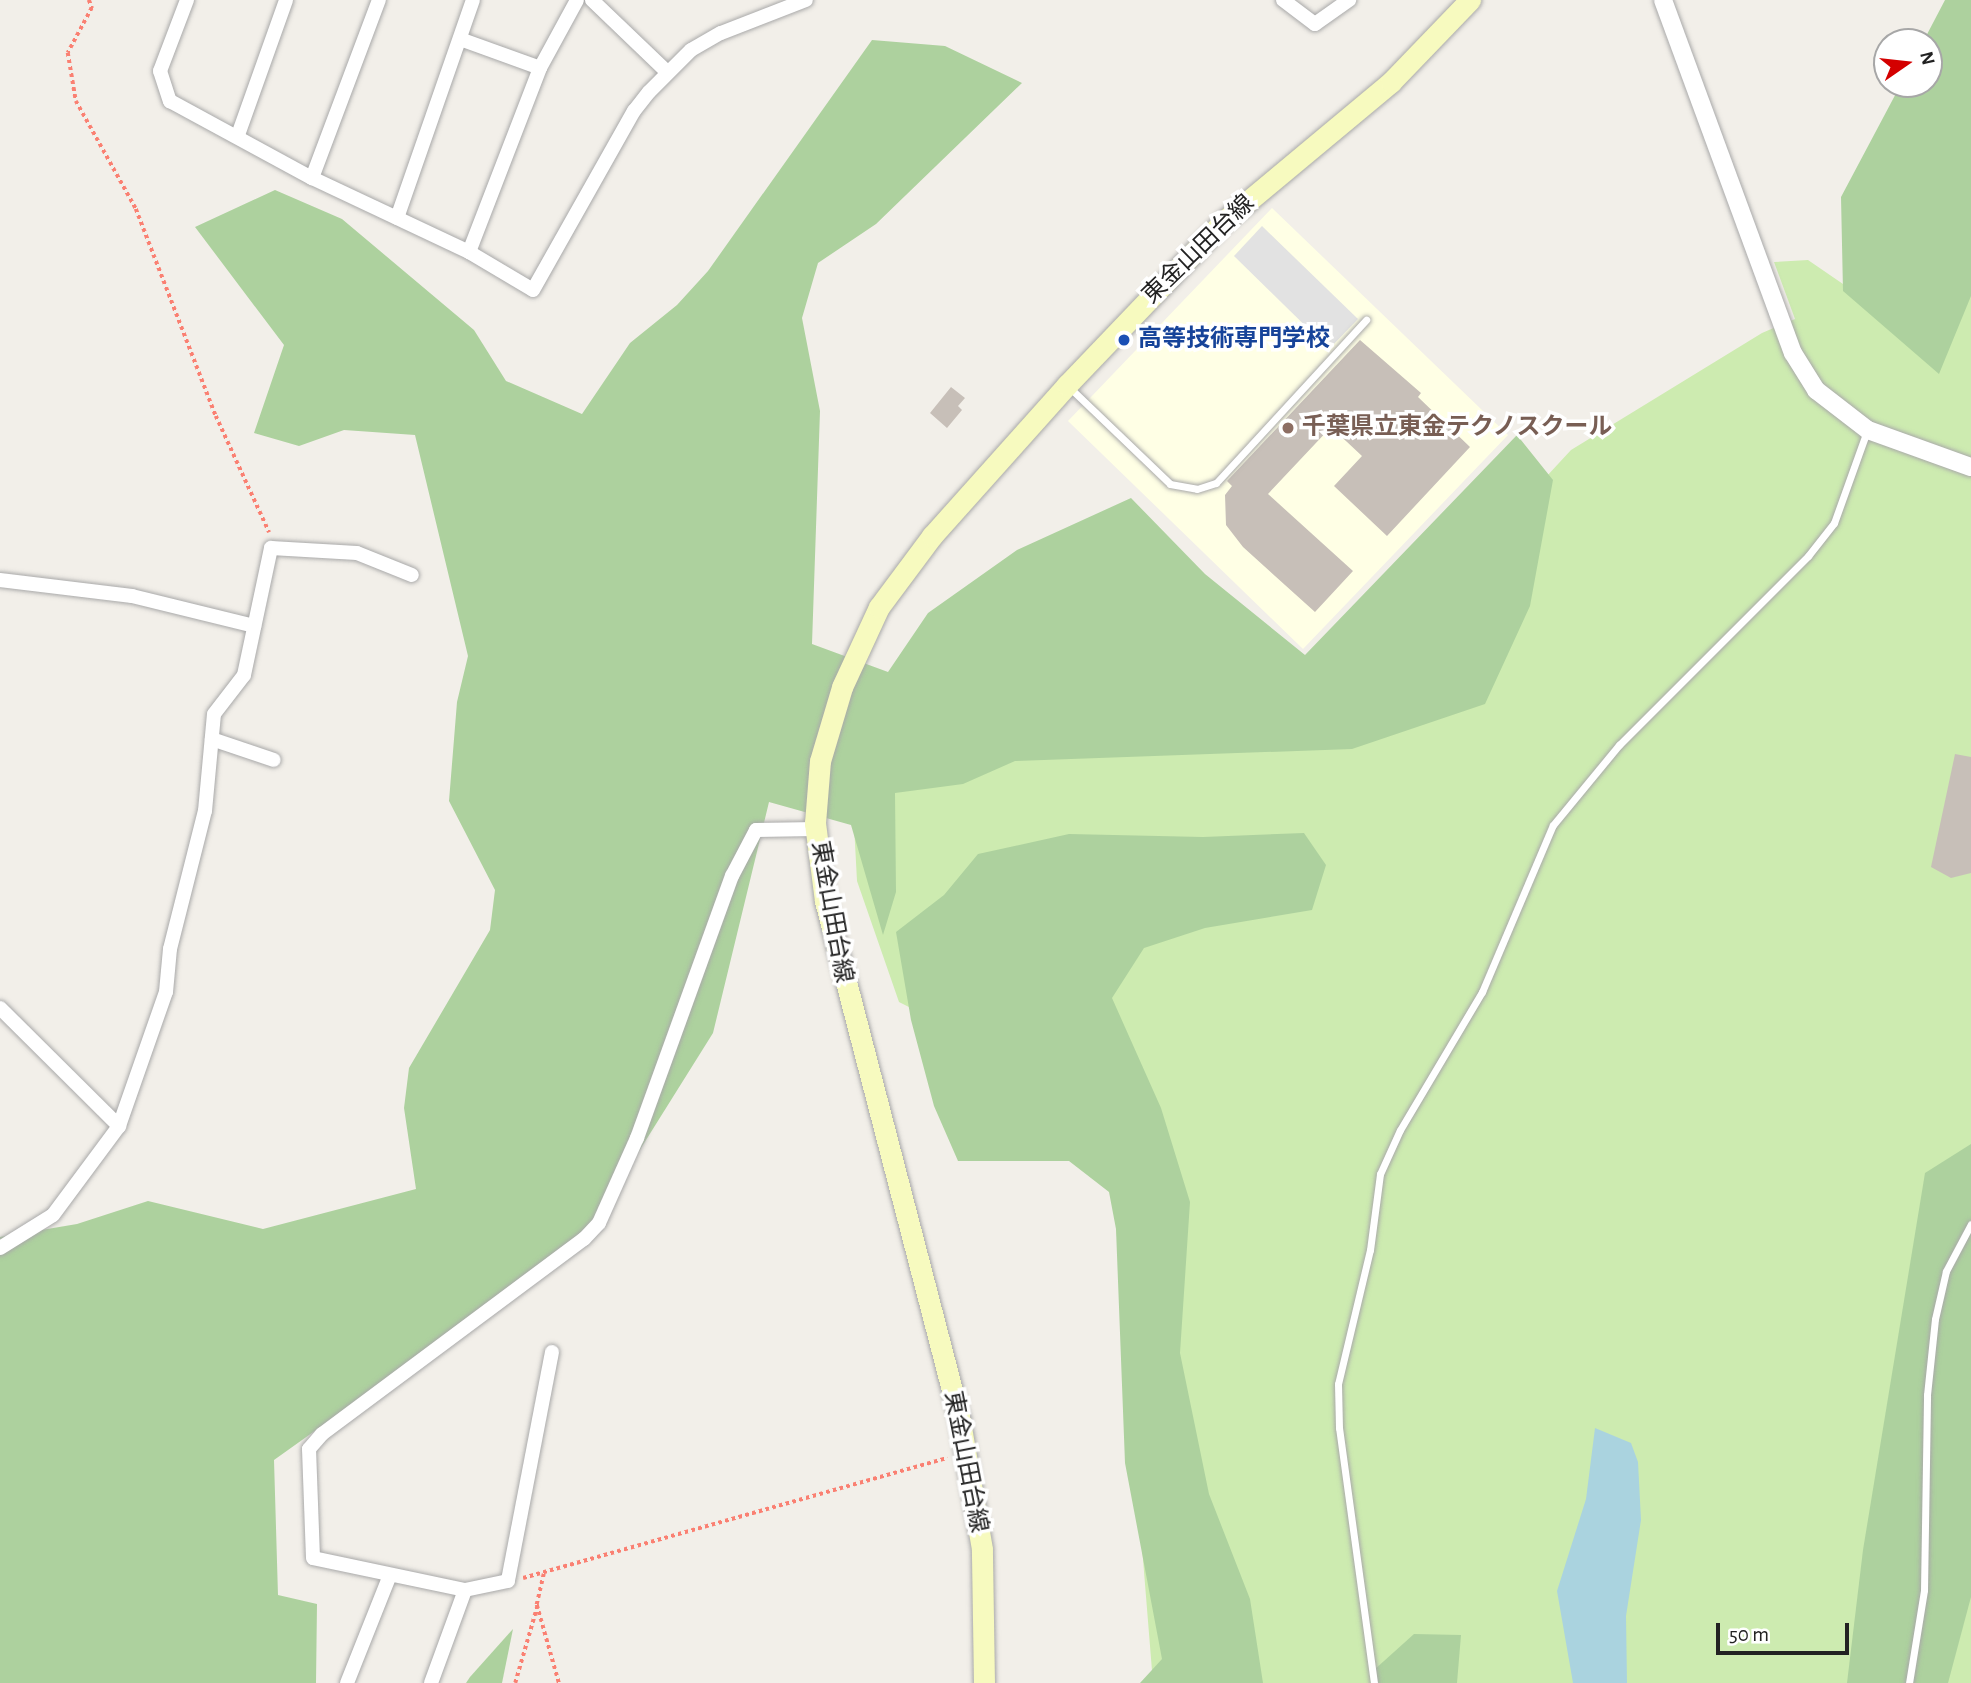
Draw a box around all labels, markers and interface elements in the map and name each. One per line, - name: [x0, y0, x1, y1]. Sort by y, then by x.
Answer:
- north arrow: [1873, 28, 1943, 98]
- text: N: [1916, 50, 1938, 67]
- street label: 東金山田台線: [1137, 190, 1261, 310]
- place label: 高等技術専門学校: [1138, 326, 1330, 354]
- marker: 高等技術専門学校: [1116, 332, 1132, 348]
- place label: 千葉県立東金テクノスクール: [1302, 414, 1614, 442]
- marker: 千葉県立東金テクノスクール: [1280, 420, 1296, 436]
- street label: 東金山田台線: [804, 839, 858, 985]
- street label: 東金山田台線: [937, 1389, 993, 1535]
- scale bar: [1719, 1610, 1852, 1654]
- text: 50 m: [1729, 1624, 1769, 1645]

